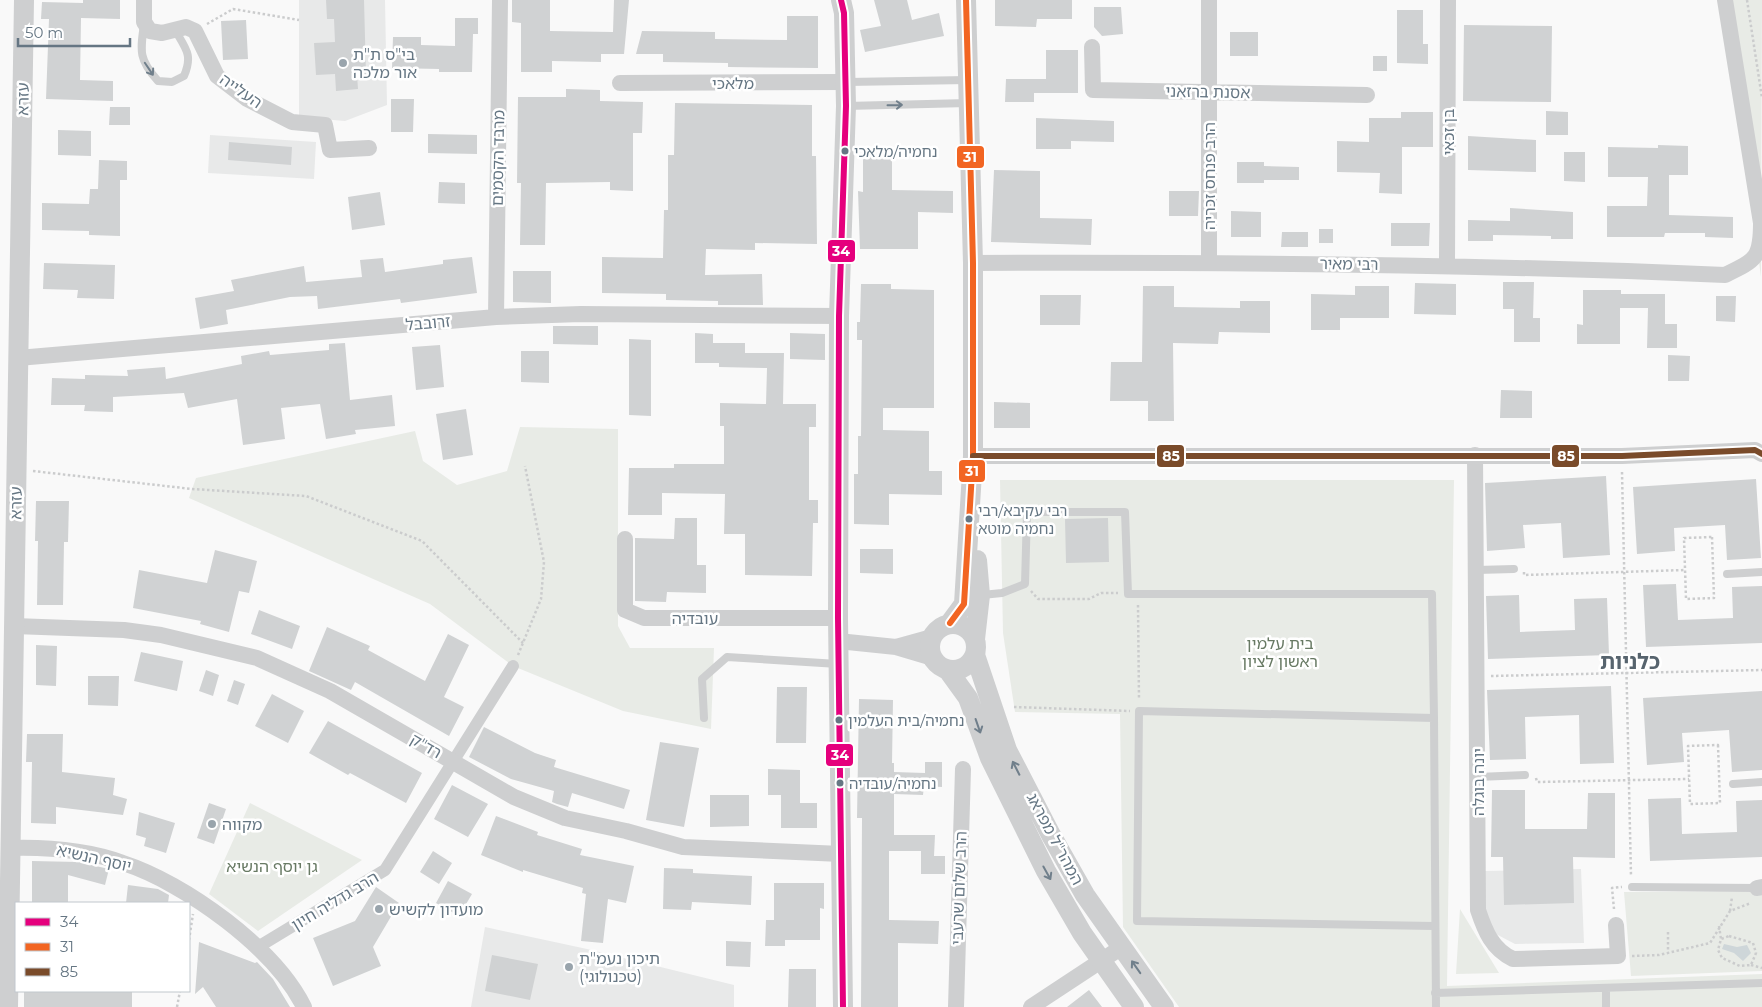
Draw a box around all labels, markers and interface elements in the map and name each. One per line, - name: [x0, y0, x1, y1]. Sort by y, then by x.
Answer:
- scale bar: [18, 15, 130, 47]
- text: 50 m: [25, 23, 63, 42]
- place label: בי"ס ת"ת אור מלכה: [353, 45, 417, 82]
- marker: בי"ס ת"ת אור מלכה: [337, 57, 349, 69]
- one-way arrow: [143, 62, 154, 76]
- street label: העלייה: [216, 70, 266, 112]
- street label: מלאכי: [712, 74, 754, 93]
- street label: עזרא: [13, 82, 33, 116]
- street label: אסנת ברזאני: [1165, 82, 1251, 102]
- one-way arrow: [886, 100, 903, 110]
- street label: בן זכאי: [1439, 109, 1458, 155]
- street label: מרבד הקסמים: [488, 110, 508, 206]
- street label: הרב פנחס זכריה: [1200, 122, 1219, 230]
- place label: נחמיה/מלאכי: [854, 142, 937, 161]
- line badge: 31: [956, 145, 985, 169]
- marker: נחמיה/מלאכי: [840, 146, 850, 156]
- text: 31: [962, 148, 977, 166]
- line badge: 34: [827, 239, 856, 263]
- text: 34: [831, 242, 850, 260]
- street label: רבי מאיר: [1319, 254, 1379, 274]
- street label: זרובבל: [405, 312, 451, 334]
- line badge: 85: [1156, 444, 1185, 468]
- line badge: 85: [1551, 444, 1580, 468]
- text: 85: [1162, 447, 1180, 465]
- text: 85: [1557, 447, 1575, 465]
- line badge: 31: [958, 459, 986, 483]
- text: 31: [964, 462, 979, 480]
- street label: עזרא: [6, 486, 26, 520]
- place label: רבי עקיבא/רבי נחמיה מוטא: [978, 501, 1067, 538]
- marker: רבי עקיבא/רבי נחמיה מוטא: [964, 514, 974, 524]
- street label: עובדיה: [672, 609, 718, 628]
- park label: בית עלמין ראשון לציון: [1242, 634, 1318, 671]
- district label: כלניות: [1600, 649, 1660, 674]
- place label: נחמיה/בית העלמין: [848, 711, 964, 730]
- marker: נחמיה/בית העלמין: [834, 715, 844, 725]
- one-way arrow: [974, 718, 983, 734]
- street label: רד"ק: [407, 730, 445, 762]
- line badge: 34: [825, 743, 854, 767]
- text: 34: [830, 746, 849, 764]
- street label: יונה בוגלה: [1469, 748, 1488, 816]
- one-way arrow: [1011, 761, 1020, 776]
- place label: נחמיה/עובדיה: [849, 774, 936, 793]
- marker: נחמיה/עובדיה: [835, 778, 845, 788]
- street label: המהר"ל מפראג: [1023, 790, 1087, 888]
- place label: מקווה: [222, 815, 262, 834]
- marker: מקווה: [206, 818, 218, 830]
- street label: הרב שלום שרעבי: [948, 831, 970, 945]
- street label: יוסף הנשיא: [55, 840, 133, 876]
- park label: גן יוסף הנשיא: [226, 857, 318, 876]
- one-way arrow: [1043, 865, 1053, 880]
- street label: הרב גדליה חיון: [288, 868, 382, 934]
- place label: מועדון לקשיש: [389, 900, 483, 919]
- legend: [15, 902, 190, 992]
- marker: מועדון לקשיש: [373, 903, 385, 915]
- text: 34: [60, 912, 78, 931]
- text: 31: [60, 937, 74, 956]
- place label: תיכון נעמ"ת (טכנולוגי): [579, 949, 660, 986]
- one-way arrow: [1131, 960, 1141, 974]
- marker: תיכון נעמ"ת (טכנולוגי): [563, 961, 575, 973]
- text: 85: [60, 962, 78, 981]

